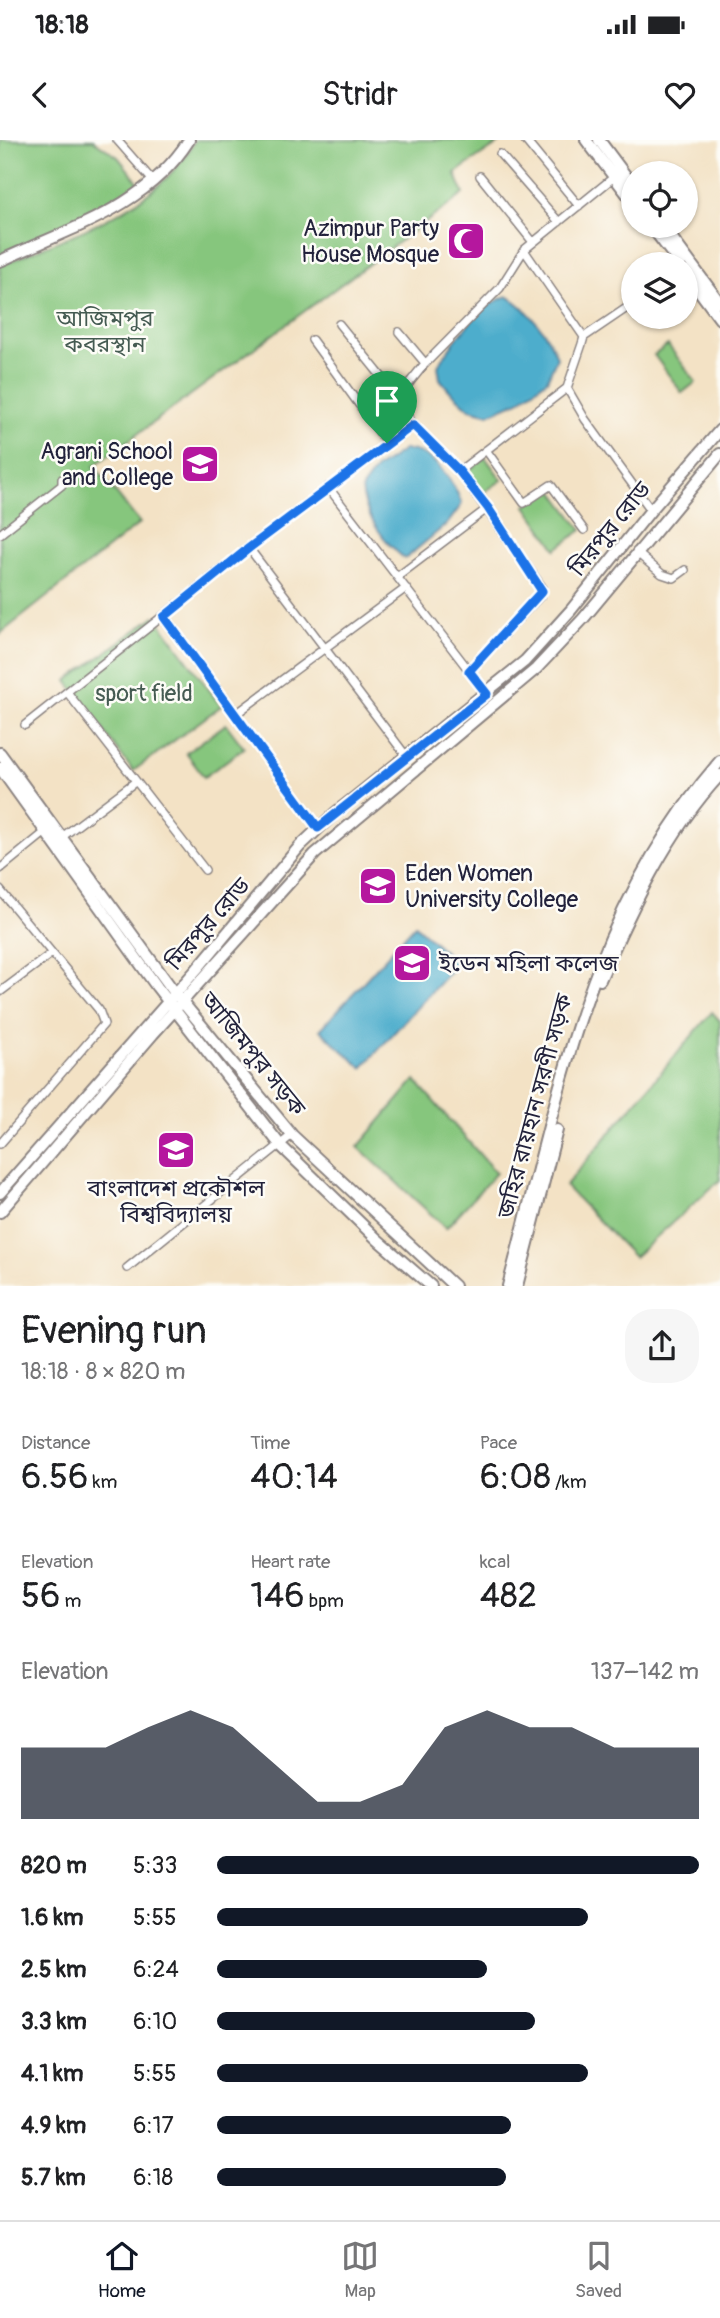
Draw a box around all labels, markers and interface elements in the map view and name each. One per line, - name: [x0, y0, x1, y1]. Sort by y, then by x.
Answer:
- text: 18:18: [35, 9, 88, 41]
- text: Stridr: [322, 75, 398, 115]
- icon: back: [21, 76, 59, 114]
- icon: heart: [661, 76, 699, 114]
- map controls: [621, 161, 698, 329]
- button: locate: [621, 161, 698, 238]
- place label: Azimpur Party House Mosque: [301, 214, 440, 269]
- mosque icon: Azimpur Party House Mosque: [445, 220, 487, 262]
- button: layers: [621, 252, 698, 329]
- park label: আজিমপুর কবরস্থান: [56, 304, 154, 359]
- pin: [357, 371, 417, 443]
- icon: arrive: [368, 382, 406, 420]
- place label: Agrani School and College: [40, 437, 174, 492]
- school or university icon: Agrani School and College: [179, 443, 221, 485]
- street label: মিরপুর রোড: [562, 475, 657, 583]
- park label: sport field: [95, 679, 193, 708]
- place label: Eden Women University College: [405, 859, 579, 914]
- school or university icon: Eden Women University College: [357, 865, 399, 907]
- street label: মিরপুর রোড: [159, 871, 257, 977]
- school or university icon: ইডেন মহিলা কলেজ: [391, 942, 433, 984]
- place label: ইডেন মহিলা কলেজ: [438, 949, 620, 978]
- street label: আজিমপুর সড়ক: [194, 985, 312, 1122]
- street label: জহির রায়হান সরণী সড়ক: [491, 990, 579, 1222]
- school or university icon: বাংলাদেশ প্রকৌশল বিশ্ববিদ্যালয়: [155, 1129, 197, 1171]
- place label: বাংলাদেশ প্রকৌশল বিশ্ববিদ্যালয়: [86, 1174, 266, 1229]
- text: Evening run: [21, 1307, 207, 1355]
- button: share: [625, 1309, 699, 1383]
- text: 18:18 · 8 × 820 m: [21, 1357, 186, 1386]
- text: Distance: [21, 1431, 90, 1455]
- text: Time: [250, 1431, 290, 1455]
- text: Pace: [480, 1431, 517, 1455]
- text: 6.56: [21, 1455, 88, 1499]
- text: 40:14: [250, 1455, 338, 1499]
- text: 6:08: [480, 1455, 551, 1499]
- text: km: [88, 1470, 117, 1494]
- text: /km: [551, 1470, 587, 1494]
- text: Elevation: [21, 1550, 93, 1574]
- text: Heart rate: [250, 1550, 330, 1574]
- text: kcal: [480, 1550, 511, 1574]
- text: 56: [21, 1574, 60, 1618]
- text: 146: [250, 1574, 305, 1618]
- text: 482: [480, 1574, 537, 1618]
- text: m: [60, 1589, 81, 1613]
- text: bpm: [305, 1589, 344, 1613]
- text: Elevation: [21, 1657, 109, 1686]
- text: 137–142 m: [591, 1657, 699, 1686]
- text: 820 m: [21, 1851, 87, 1880]
- text: 5:33: [133, 1851, 177, 1880]
- text: 1.6 km: [21, 1903, 83, 1932]
- text: 5:55: [133, 1903, 177, 1932]
- text: 2.5 km: [21, 1955, 86, 1984]
- text: 6:24: [133, 1955, 179, 1984]
- text: 3.3 km: [21, 2007, 87, 2036]
- text: 6:10: [133, 2007, 177, 2036]
- text: 4.1 km: [21, 2059, 83, 2088]
- text: 5:55: [133, 2059, 177, 2088]
- text: 4.9 km: [21, 2111, 86, 2140]
- text: 6:17: [133, 2111, 174, 2140]
- text: 5.7 km: [21, 2163, 86, 2192]
- text: 6:18: [133, 2163, 173, 2192]
- tab: Home: [98, 2237, 146, 2303]
- tab: Map: [341, 2237, 379, 2303]
- tab: Saved: [575, 2237, 622, 2303]

